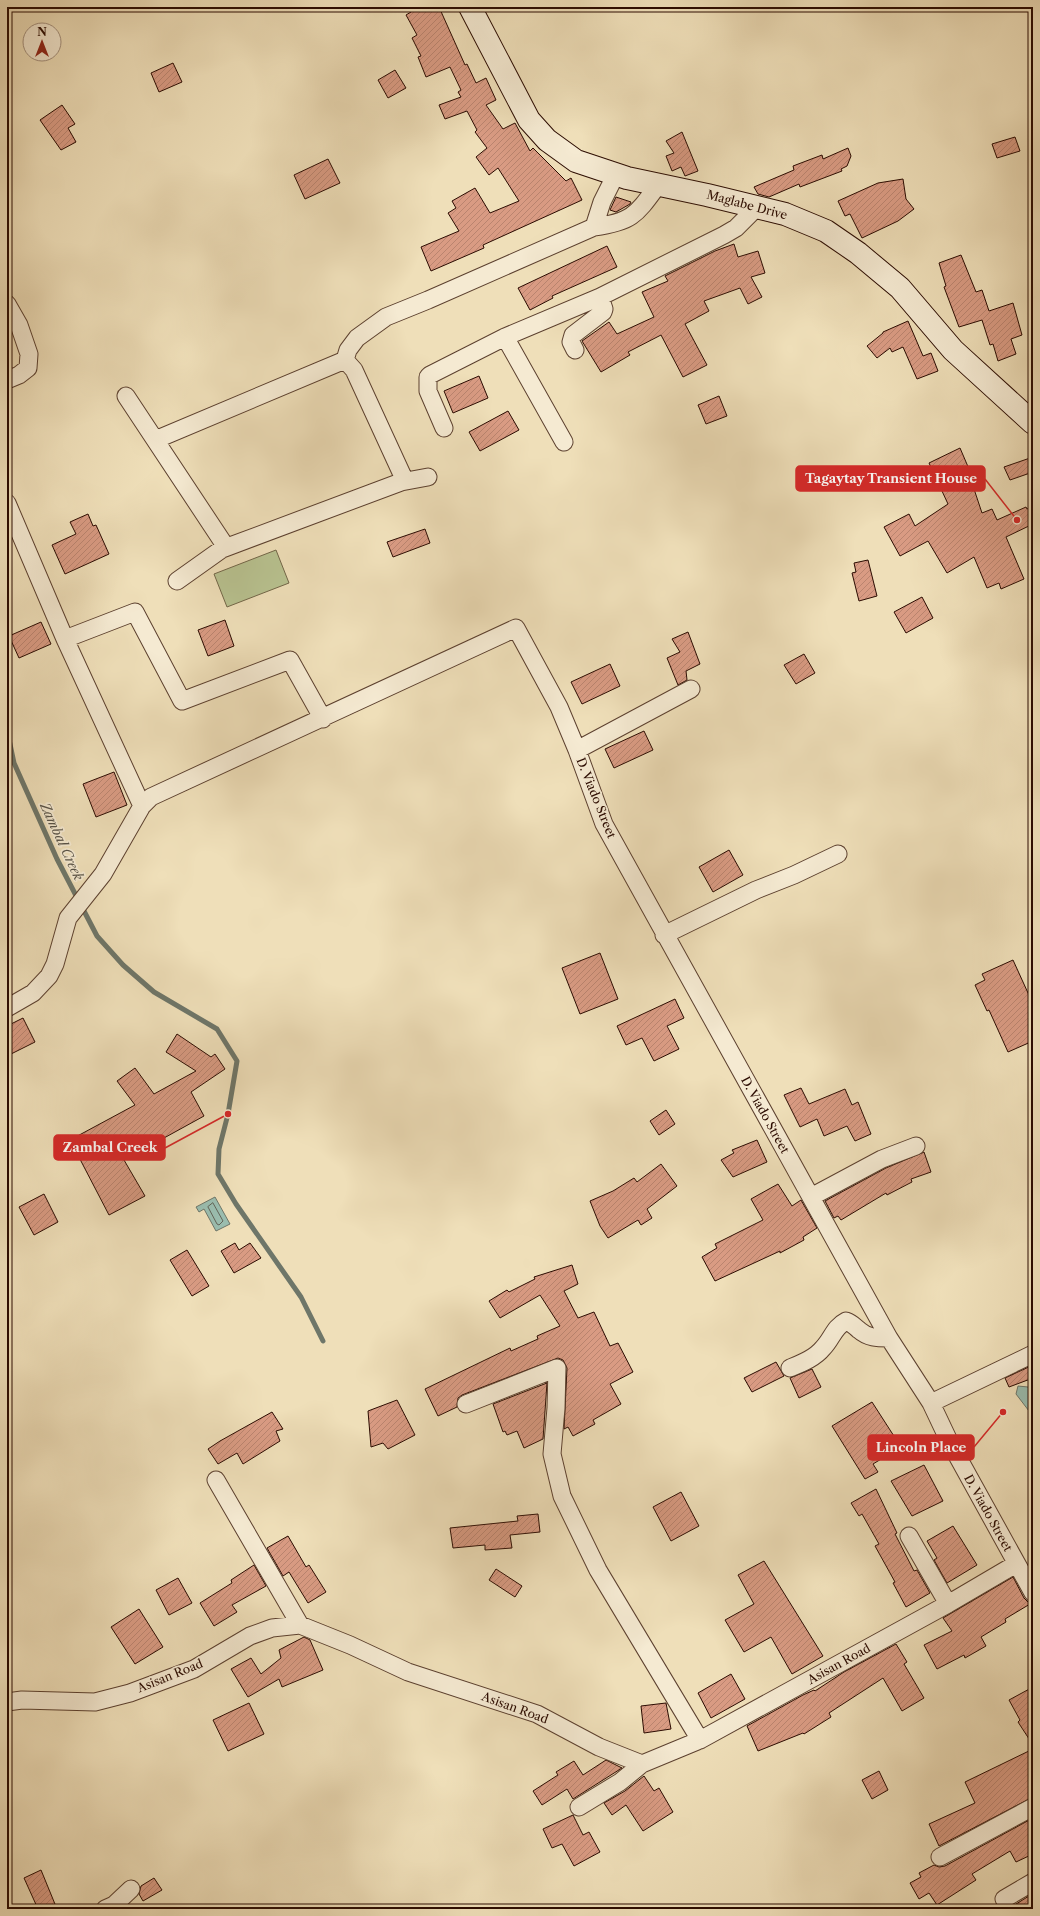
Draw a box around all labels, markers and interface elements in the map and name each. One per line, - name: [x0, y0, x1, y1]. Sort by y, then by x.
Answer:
- north arrow: [22, 22, 62, 62]
- text: N: [37, 25, 47, 39]
- street label: Maglabe Drive: [705, 187, 789, 223]
- callout: Tagaytay Transient House: [796, 466, 985, 491]
- text: Tagaytay Transient House: [805, 470, 977, 486]
- street label: D. Viado Street: [573, 755, 620, 841]
- water label: Zambal Creek: [37, 799, 87, 883]
- street label: D. Viado Street: [738, 1074, 793, 1157]
- callout: Zambal Creek: [54, 1135, 165, 1160]
- text: Zambal Creek: [63, 1139, 158, 1155]
- callout: Lincoln Place: [868, 1435, 974, 1460]
- text: Lincoln Place: [876, 1439, 967, 1455]
- street label: D. Viado Street: [961, 1472, 1016, 1555]
- street label: Asisan Road: [804, 1640, 873, 1688]
- street label: Asisan Road: [134, 1655, 206, 1696]
- street label: Asisan Road: [479, 1688, 551, 1727]

